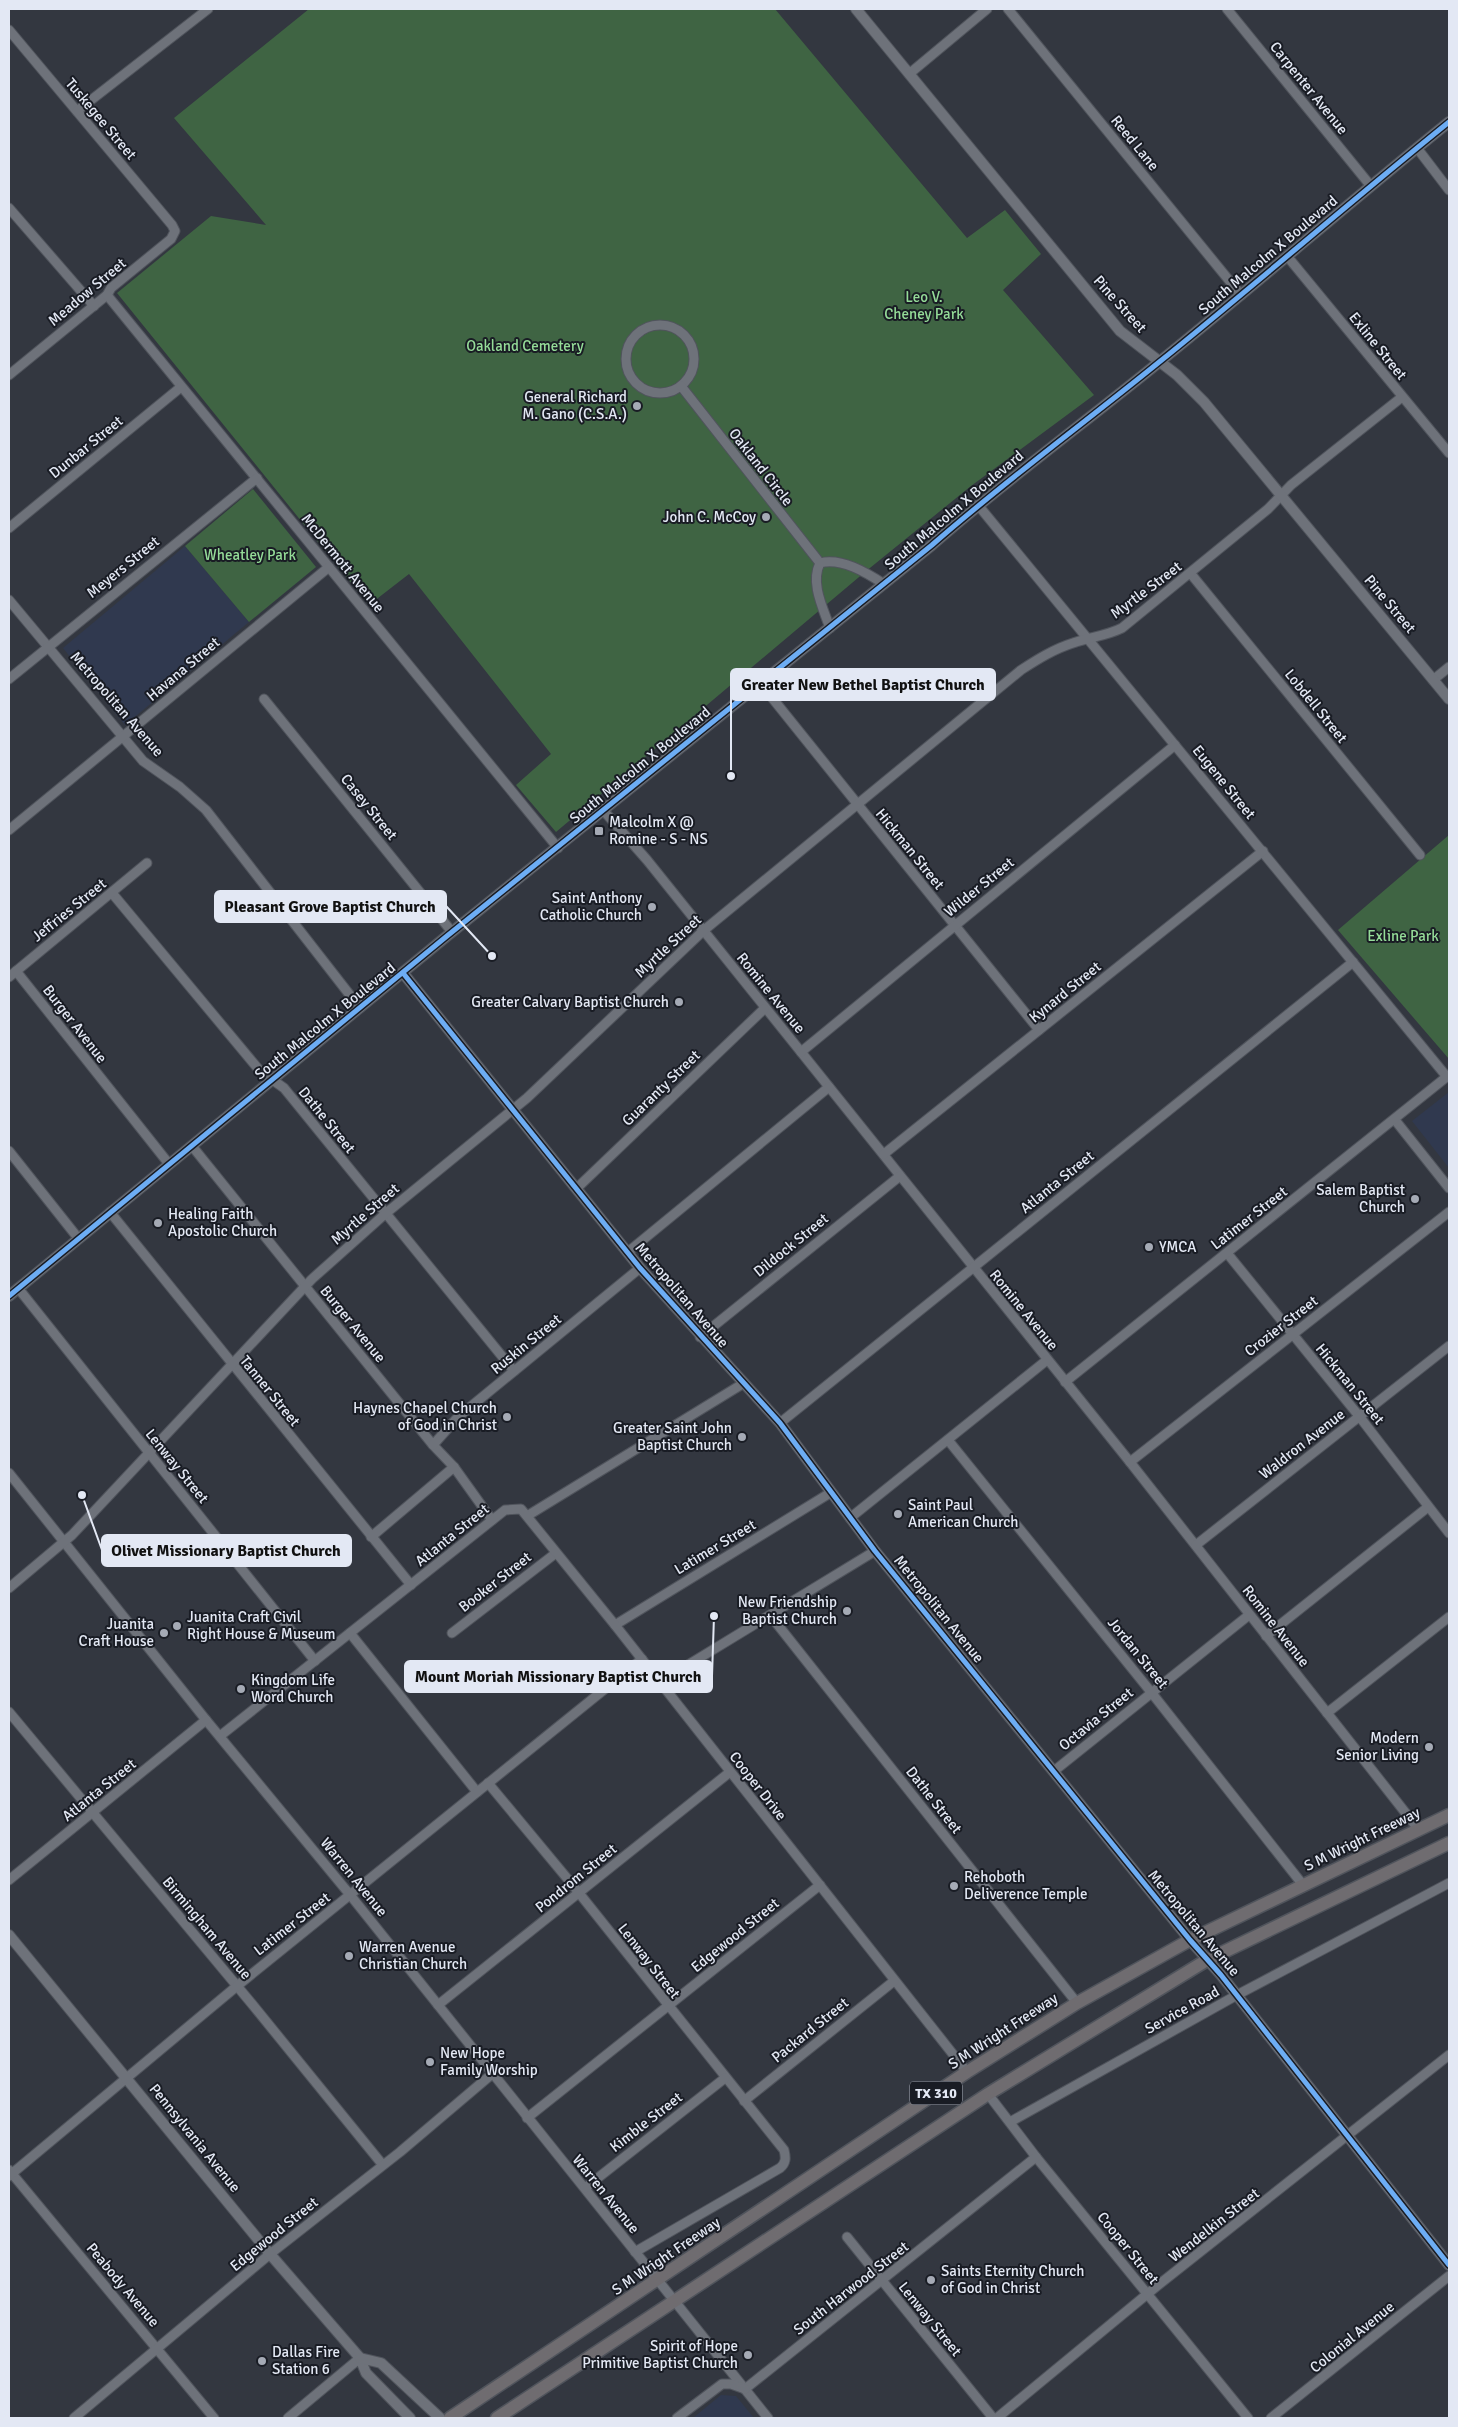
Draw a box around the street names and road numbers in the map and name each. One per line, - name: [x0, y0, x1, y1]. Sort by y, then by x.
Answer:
- street label: Carpenter Avenue: [1266, 38, 1352, 138]
- street label: Tuskegee Street: [62, 75, 140, 163]
- street label: Reed Lane: [1107, 112, 1163, 174]
- street label: South Malcolm X Boulevard: [1195, 192, 1341, 318]
- street label: Meadow Street: [44, 254, 130, 330]
- street label: Pine Street: [1090, 272, 1150, 336]
- street label: Exline Street: [1345, 309, 1411, 383]
- street label: Dunbar Street: [46, 412, 126, 482]
- street label: Oakland Circle: [725, 425, 797, 509]
- street label: South Malcolm X Boulevard: [881, 447, 1027, 573]
- street label: McDermott Avenue: [298, 510, 388, 616]
- street label: Meyers Street: [83, 532, 163, 602]
- street label: Myrtle Street: [1107, 557, 1185, 623]
- street label: Pine Street: [1360, 571, 1420, 637]
- street label: Havana Street: [143, 633, 223, 705]
- street label: Metropolitan Avenue: [67, 648, 167, 760]
- street label: Lobdell Street: [1281, 666, 1351, 746]
- street label: South Malcolm X Boulevard: [566, 703, 714, 827]
- street label: Eugene Street: [1189, 741, 1259, 823]
- street label: Casey Street: [337, 770, 401, 844]
- street label: Hickman Street: [872, 805, 948, 893]
- street label: Wilder Street: [941, 853, 1017, 921]
- street label: Jeffries Street: [28, 875, 110, 945]
- street label: Myrtle Street: [631, 911, 705, 981]
- street label: Romine Avenue: [733, 949, 809, 1037]
- street label: Kynard Street: [1025, 958, 1105, 1026]
- street label: South Malcolm X Boulevard: [251, 959, 399, 1083]
- street label: Burger Avenue: [39, 981, 111, 1067]
- street label: Guaranty Street: [618, 1046, 704, 1130]
- street label: Dathe Street: [295, 1083, 359, 1157]
- street label: Atlanta Street: [1017, 1147, 1097, 1217]
- street label: Myrtle Street: [327, 1180, 403, 1248]
- street label: Latimer Street: [1207, 1183, 1291, 1253]
- street label: Dildock Street: [750, 1209, 832, 1281]
- street label: Metropolitan Avenue: [632, 1239, 732, 1351]
- street label: Romine Avenue: [986, 1266, 1062, 1354]
- street label: Burger Avenue: [316, 1282, 390, 1366]
- street label: Crozier Street: [1241, 1292, 1321, 1360]
- street label: Ruskin Street: [487, 1310, 565, 1378]
- street label: Hickman Street: [1312, 1340, 1388, 1428]
- street label: Tanner Street: [236, 1352, 304, 1430]
- street label: Waldron Avenue: [1256, 1405, 1348, 1483]
- street label: Lenway Street: [142, 1425, 212, 1507]
- street label: Atlanta Street: [412, 1500, 492, 1570]
- street label: Latimer Street: [671, 1516, 759, 1578]
- street label: Booker Street: [455, 1548, 535, 1616]
- street label: Metropolitan Avenue: [890, 1552, 988, 1666]
- street label: Romine Avenue: [1239, 1582, 1313, 1670]
- street label: Jordan Street: [1104, 1614, 1172, 1692]
- street label: Octavia Street: [1055, 1684, 1137, 1754]
- street label: Cooper Drive: [726, 1748, 790, 1824]
- street label: Atlanta Street: [59, 1755, 139, 1825]
- street label: Dathe Street: [902, 1763, 966, 1837]
- street label: S M Wright Freeway: [1301, 1803, 1423, 1875]
- street label: Warren Avenue: [317, 1834, 391, 1920]
- street label: Pondrom Street: [532, 1840, 620, 1916]
- street label: Metropolitan Avenue: [1144, 1866, 1244, 1980]
- street label: Birmingham Avenue: [159, 1873, 255, 1983]
- street label: Latimer Street: [250, 1889, 334, 1959]
- street label: Edgewood Street: [687, 1894, 783, 1976]
- street label: Lenway Street: [614, 1920, 684, 2002]
- street label: Service Road: [1142, 1982, 1222, 2038]
- street label: S M Wright Freeway: [945, 1989, 1061, 2073]
- street label: Packard Street: [768, 1994, 852, 2066]
- street label: Pennsylvania Avenue: [146, 2080, 244, 2196]
- road number: TX 310: [910, 2082, 962, 2104]
- street label: Kimble Street: [606, 2088, 686, 2156]
- street label: Warren Avenue: [569, 2151, 643, 2237]
- street label: Wendelkin Street: [1165, 2184, 1263, 2266]
- street label: Edgewood Street: [226, 2193, 322, 2275]
- street label: Cooper Street: [1093, 2208, 1163, 2288]
- street label: S M Wright Freeway: [608, 2213, 724, 2299]
- street label: South Harwood Street: [790, 2237, 912, 2339]
- street label: Peabody Avenue: [83, 2239, 163, 2331]
- street label: Lenway Street: [895, 2278, 965, 2360]
- street label: Colonial Avenue: [1306, 2298, 1398, 2376]

